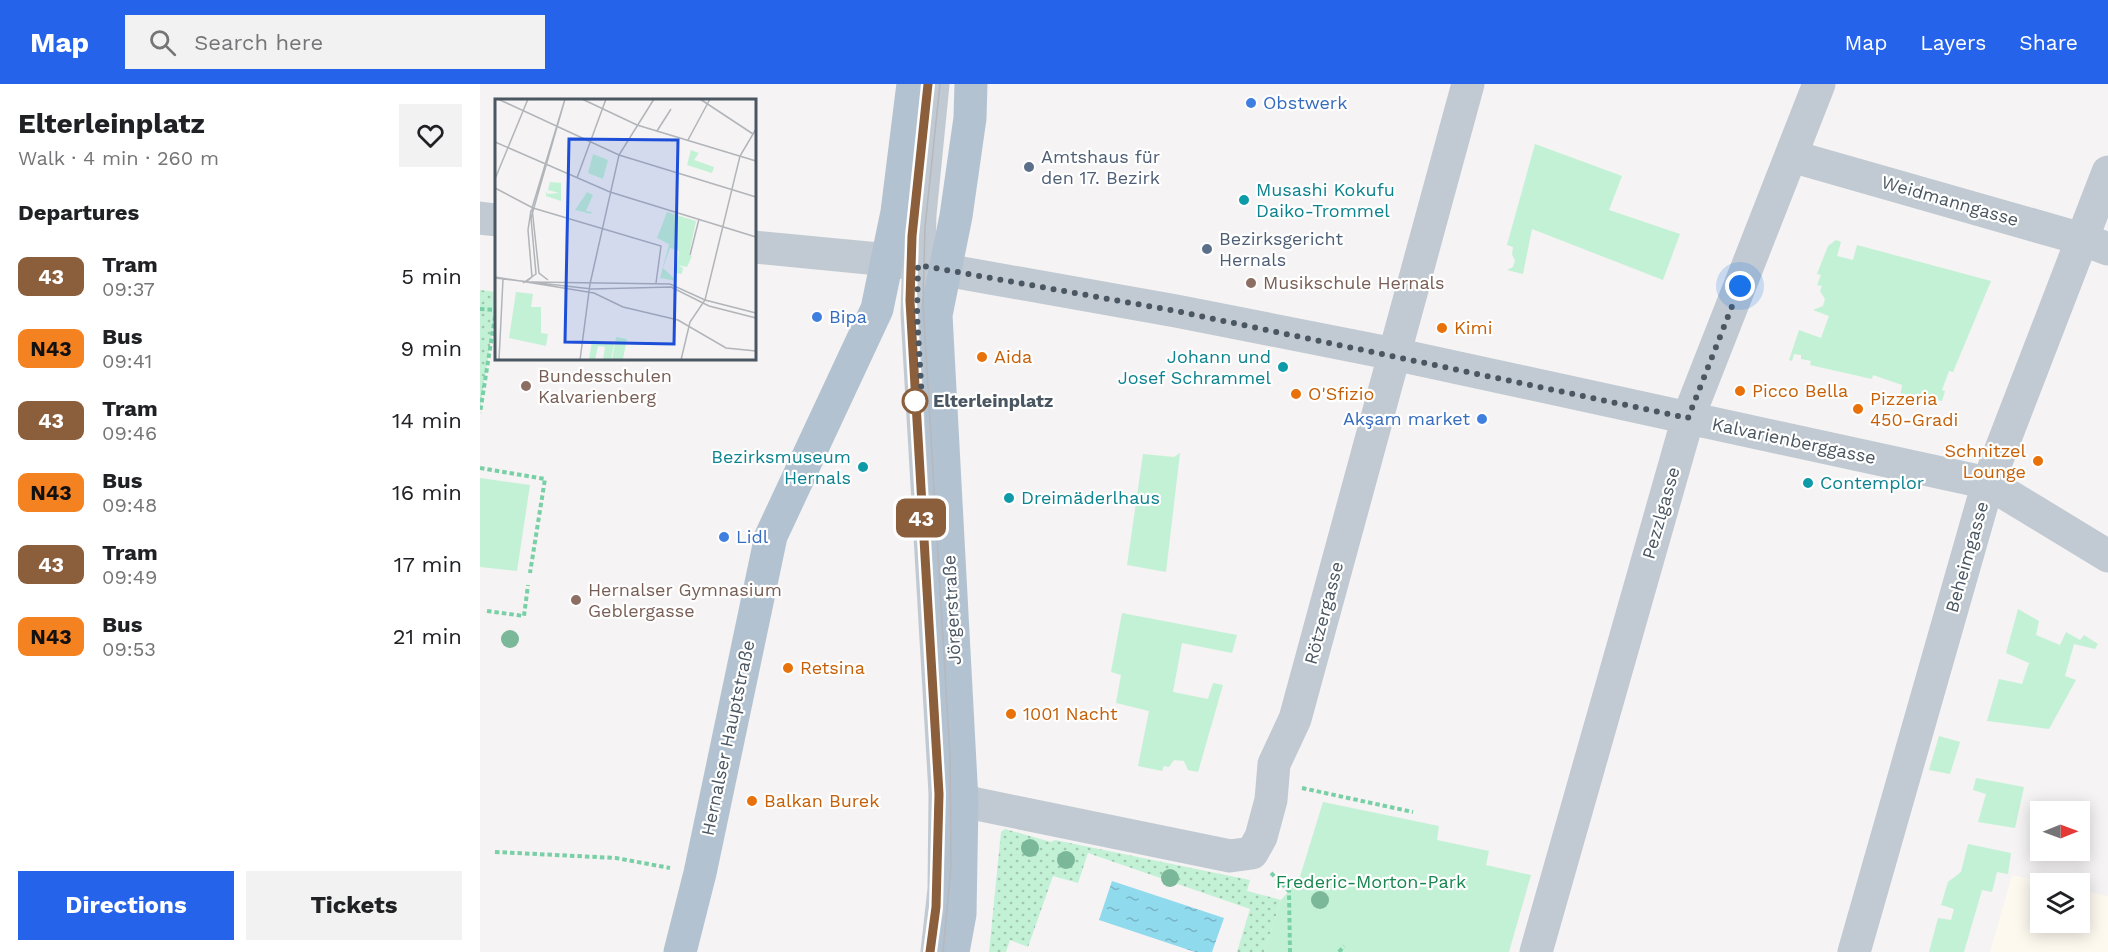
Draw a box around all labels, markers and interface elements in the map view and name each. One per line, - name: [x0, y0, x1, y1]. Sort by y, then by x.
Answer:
- search box: [125, 15, 545, 69]
- text: Map: [30, 26, 89, 59]
- icon: search: [146, 26, 179, 59]
- text: Search here: [194, 30, 323, 55]
- text: Map: [1844, 30, 1887, 55]
- text: Layers: [1920, 30, 1986, 55]
- text: Share: [2019, 30, 2078, 55]
- place label: Obstwerk: [1263, 92, 1347, 113]
- marker: Obstwerk: [1244, 96, 1258, 110]
- inset map: [495, 99, 756, 360]
- button: heart: [399, 104, 462, 167]
- text: Elterleinplatz: [18, 107, 205, 140]
- text: Walk · 4 min · 260 m: [18, 146, 219, 170]
- place label: Amtshaus für den 17. Bezirk: [1041, 146, 1160, 188]
- marker: Amtshaus für den 17. Bezirk: [1022, 160, 1036, 174]
- street label: Weidmanngasse: [1879, 171, 2021, 230]
- place label: Musashi Kokufu Daiko-Trommel: [1256, 179, 1395, 221]
- marker: Musashi Kokufu Daiko-Trommel: [1237, 193, 1251, 207]
- text: Departures: [18, 200, 139, 225]
- place label: Bezirksgericht Hernals: [1219, 228, 1344, 270]
- marker: Bezirksgericht Hernals: [1200, 242, 1214, 256]
- text: Tram: [102, 252, 158, 277]
- text: 43: [38, 264, 64, 289]
- text: 5 min: [401, 264, 462, 289]
- your location: [1725, 271, 1755, 301]
- place label: Musikschule Hernals: [1263, 272, 1445, 293]
- marker: Musikschule Hernals: [1244, 276, 1258, 290]
- text: 09:37: [102, 277, 155, 301]
- place label: Bipa: [829, 306, 867, 327]
- marker: Bipa: [810, 310, 824, 324]
- place label: Kimi: [1454, 317, 1493, 338]
- marker: Kimi: [1435, 321, 1449, 335]
- text: Bus: [102, 324, 142, 349]
- text: N43: [30, 336, 72, 361]
- text: 9 min: [400, 336, 462, 361]
- place label: Aida: [994, 346, 1032, 367]
- place label: Johann und Josef Schrammel: [1118, 346, 1271, 388]
- text: 09:41: [102, 349, 152, 373]
- marker: Aida: [975, 350, 989, 364]
- marker: Johann und Josef Schrammel: [1276, 360, 1290, 374]
- place label: Bundesschulen Kalvarienberg: [538, 365, 672, 407]
- marker: Bundesschulen Kalvarienberg: [519, 379, 533, 393]
- place label: Picco Bella: [1752, 380, 1848, 401]
- place label: O'Sfizio: [1308, 383, 1374, 404]
- marker: Picco Bella: [1733, 384, 1747, 398]
- marker: O'Sfizio: [1289, 387, 1303, 401]
- marker: Elterleinplatz: [902, 388, 928, 414]
- place label: Pizzeria 450-Gradi: [1870, 388, 1958, 430]
- place label: Elterleinplatz: [933, 390, 1053, 411]
- text: Tram: [102, 396, 158, 421]
- marker: Pizzeria 450-Gradi: [1851, 402, 1865, 416]
- text: 43: [38, 408, 64, 433]
- text: 14 min: [392, 408, 462, 433]
- place label: Akşam market: [1343, 408, 1470, 429]
- marker: Akşam market: [1475, 412, 1489, 426]
- street label: Kalvarienberggasse: [1710, 413, 1878, 468]
- text: 09:46: [102, 421, 157, 445]
- place label: Schnitzel Lounge: [1944, 440, 2026, 482]
- place label: Bezirksmuseum Hernals: [711, 446, 851, 488]
- marker: Schnitzel Lounge: [2031, 454, 2045, 468]
- marker: Bezirksmuseum Hernals: [856, 460, 870, 474]
- street label: Pezzlgasse: [1637, 464, 1684, 561]
- text: Bus: [102, 468, 142, 493]
- place label: Contemplor: [1820, 472, 1924, 493]
- marker: Contemplor: [1801, 476, 1815, 490]
- text: N43: [30, 480, 72, 505]
- text: 16 min: [392, 480, 462, 505]
- place label: Dreimäderlhaus: [1021, 487, 1160, 508]
- marker: Dreimäderlhaus: [1002, 491, 1016, 505]
- text: 09:48: [102, 493, 157, 517]
- line badge: 43: [894, 498, 948, 538]
- street label: Beheimgasse: [1941, 499, 1992, 615]
- text: 43: [908, 506, 934, 531]
- place label: Lidl: [736, 526, 769, 547]
- marker: Lidl: [717, 530, 731, 544]
- text: Tram: [102, 540, 158, 565]
- text: 43: [38, 552, 64, 577]
- text: 17 min: [394, 552, 462, 577]
- street label: Jörgerstraße: [938, 554, 965, 666]
- street label: Rötzergasse: [1300, 559, 1347, 667]
- text: 09:49: [102, 565, 157, 589]
- place label: Hernalser Gymnasium Geblergasse: [588, 579, 782, 621]
- marker: Hernalser Gymnasium Geblergasse: [569, 593, 583, 607]
- text: Bus: [102, 612, 142, 637]
- text: N43: [30, 624, 72, 649]
- text: 21 min: [393, 624, 462, 649]
- text: 09:53: [102, 637, 156, 661]
- street label: Hernalser Hauptstraße: [697, 638, 759, 838]
- place label: Retsina: [800, 657, 865, 678]
- marker: Retsina: [781, 661, 795, 675]
- place label: 1001 Nacht: [1023, 703, 1118, 724]
- marker: 1001 Nacht: [1004, 707, 1018, 721]
- place label: Balkan Burek: [764, 790, 879, 811]
- marker: Balkan Burek: [745, 794, 759, 808]
- north arrow: [2030, 801, 2090, 861]
- map controls: [2030, 801, 2090, 933]
- button: Directions: [18, 871, 234, 940]
- button: Tickets: [246, 871, 462, 940]
- park label: Frederic-Morton-Park: [1276, 871, 1466, 892]
- button: layers: [2030, 873, 2090, 933]

